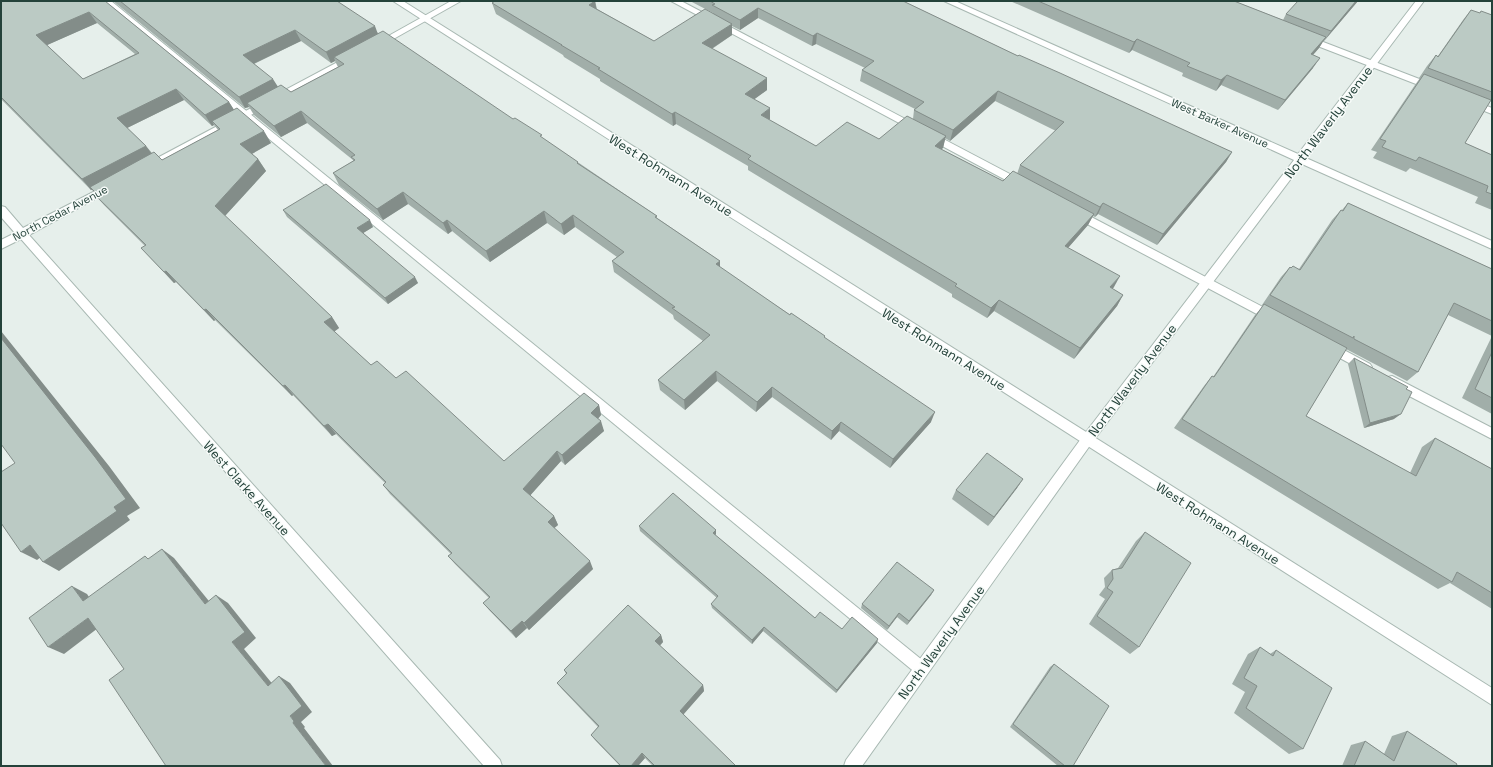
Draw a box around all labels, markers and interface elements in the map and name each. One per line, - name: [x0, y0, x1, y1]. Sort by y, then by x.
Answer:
- street label: North Waverly Avenue: [1280, 63, 1376, 182]
- street label: West Barker Avenue: [1169, 95, 1271, 151]
- street label: West Rohmann Avenue: [606, 130, 736, 220]
- street label: North Cedar Avenue: [10, 182, 110, 244]
- street label: West Rohmann Avenue: [879, 304, 1009, 394]
- street label: North Waverly Avenue: [1084, 321, 1180, 440]
- street label: West Clarke Avenue: [199, 437, 294, 539]
- street label: West Rohmann Avenue: [1153, 478, 1283, 568]
- street label: North Waverly Avenue: [894, 582, 988, 703]

